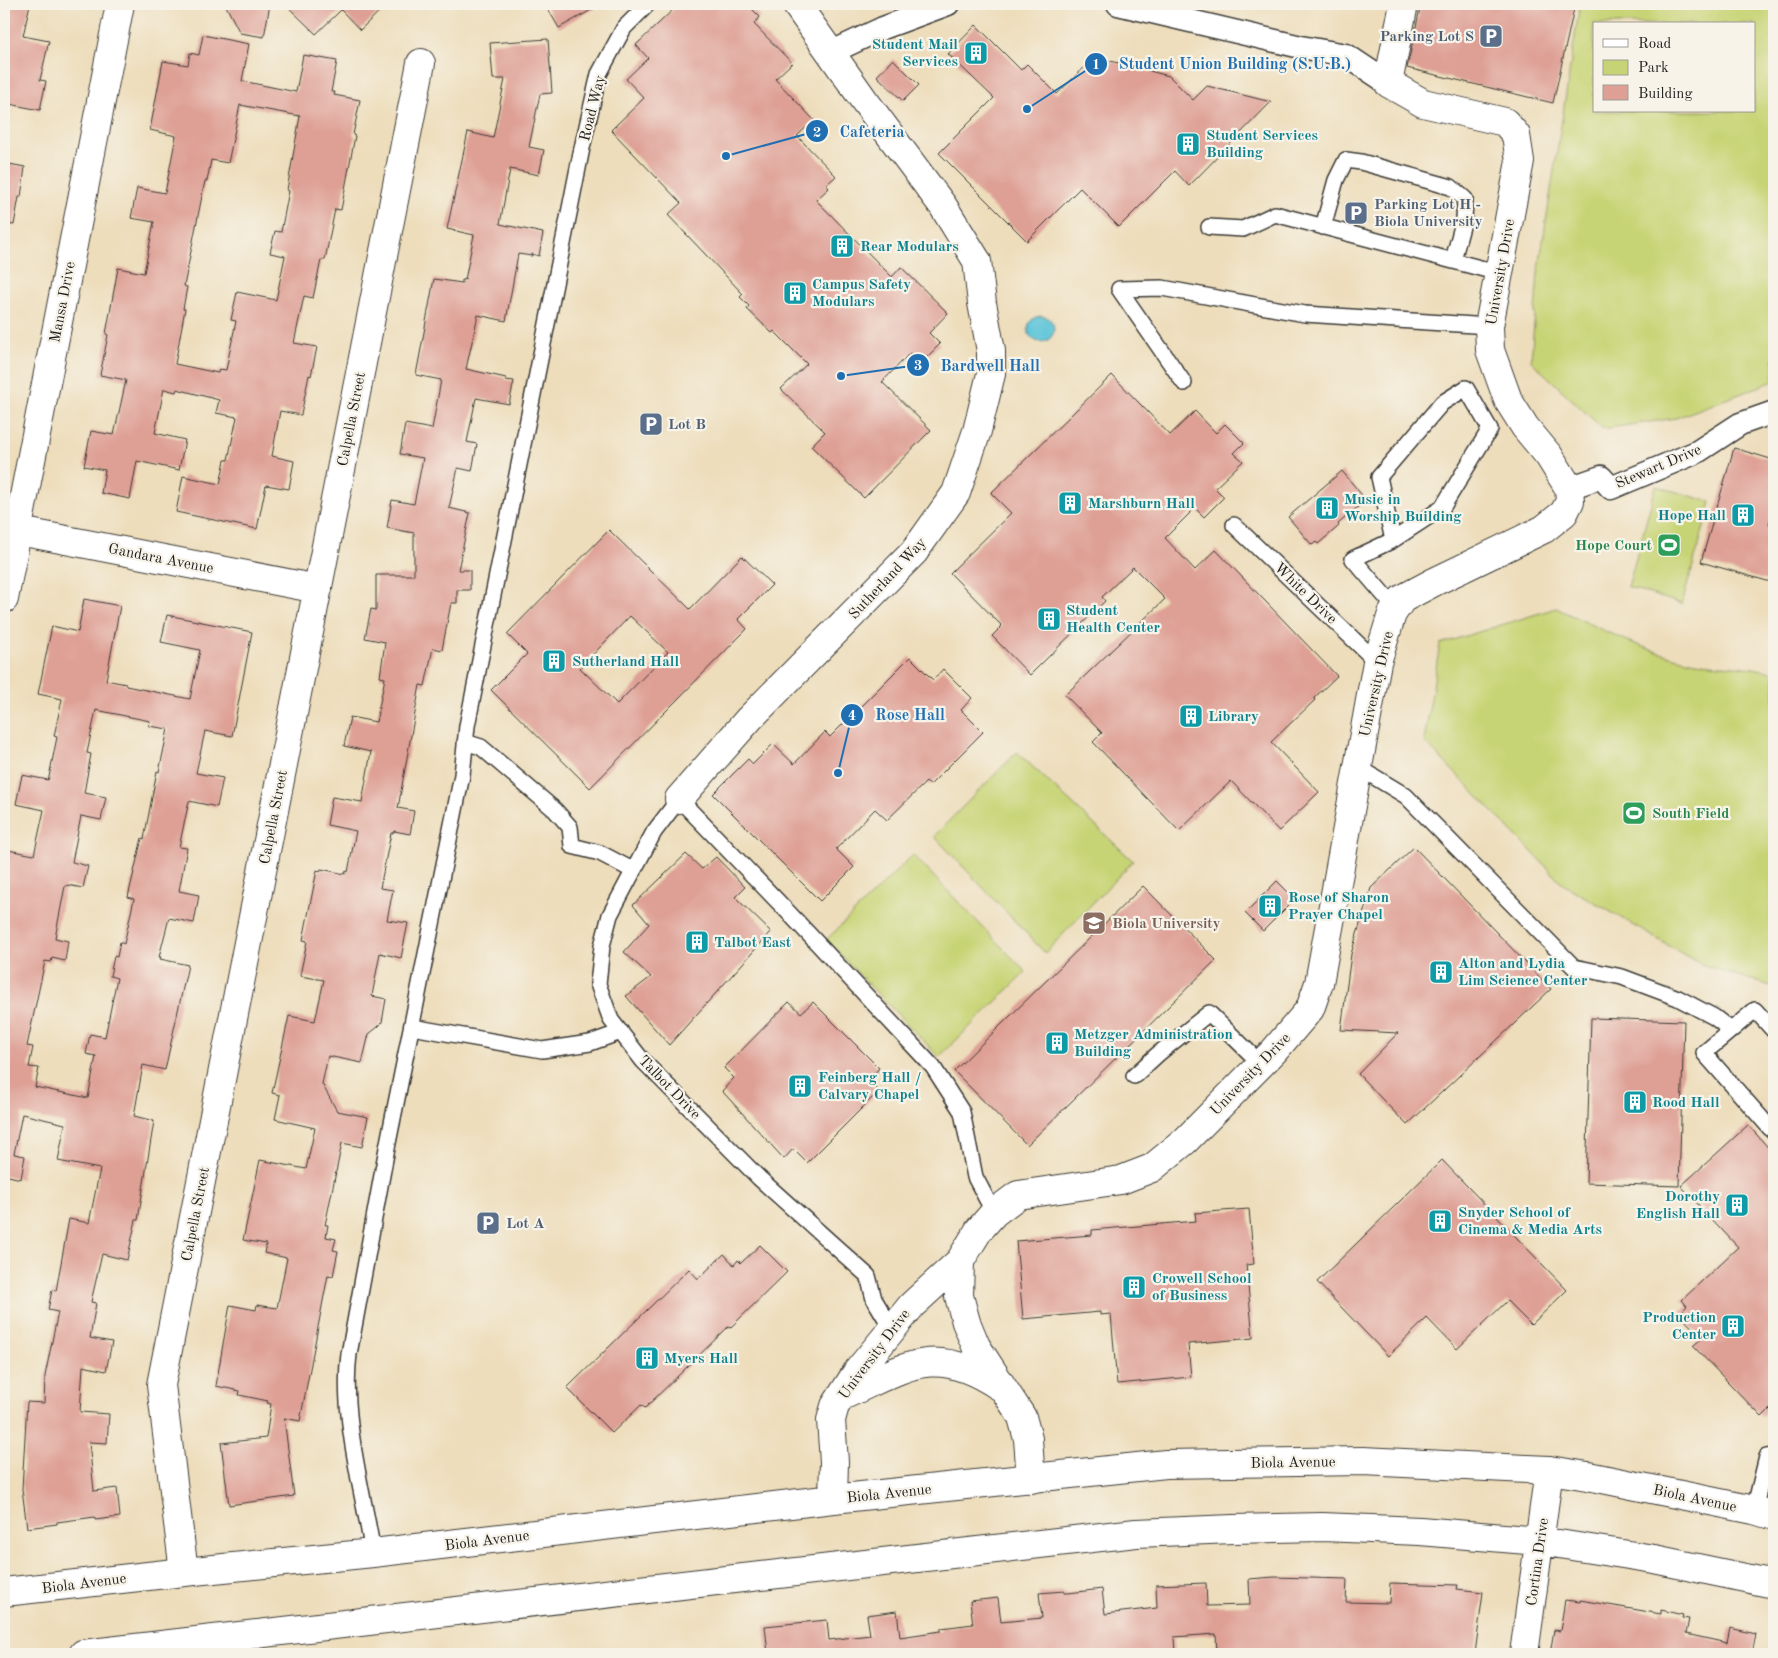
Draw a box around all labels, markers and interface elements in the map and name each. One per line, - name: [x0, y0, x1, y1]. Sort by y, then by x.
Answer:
- legend: [1593, 22, 1756, 112]
- parking icon: Parking Lot S: [1478, 23, 1504, 49]
- place label: Parking Lot S: [1380, 30, 1474, 45]
- text: Road: [1638, 37, 1672, 52]
- place label: Student Mail Services: [872, 38, 958, 70]
- building icon: Student Mail Services: [963, 40, 989, 66]
- callout: Student Union Building (S.U.B.): [1083, 48, 1361, 79]
- text: Student Union Building (S.U.B.): [1119, 56, 1351, 73]
- text: 1: [1092, 58, 1100, 73]
- text: Park: [1638, 61, 1669, 76]
- street label: Road Way: [578, 74, 609, 143]
- text: Building: [1638, 87, 1693, 102]
- callout: Cafeteria: [805, 116, 915, 147]
- text: Cafeteria: [839, 125, 905, 141]
- text: 2: [813, 126, 821, 141]
- place label: Student Services Building: [1206, 129, 1318, 161]
- building icon: Student Services Building: [1175, 131, 1201, 157]
- place label: Parking Lot H - Biola University: [1374, 198, 1483, 230]
- parking icon: Parking Lot H - Biola University: [1343, 200, 1369, 226]
- street label: University Drive: [1485, 218, 1518, 327]
- building icon: Rear Modulars: [829, 233, 855, 259]
- place label: Rear Modulars: [860, 240, 959, 255]
- street label: Mansa Drive: [48, 260, 79, 344]
- place label: Campus Safety Modulars: [812, 278, 911, 310]
- building icon: Campus Safety Modulars: [782, 280, 808, 306]
- callout: Bardwell Hall: [905, 350, 1050, 381]
- text: 3: [914, 359, 922, 374]
- text: Bardwell Hall: [940, 359, 1040, 375]
- street label: Calpella Street: [336, 371, 369, 468]
- parking icon: Lot B: [638, 411, 664, 437]
- place label: Lot B: [668, 418, 706, 433]
- street label: Stewart Drive: [1613, 443, 1704, 492]
- building icon: Marshburn Hall: [1057, 490, 1083, 516]
- place label: Music in Worship Building: [1344, 493, 1462, 525]
- building icon: Music in Worship Building: [1314, 495, 1340, 521]
- place label: Marshburn Hall: [1088, 497, 1195, 512]
- building icon: Hope Hall: [1730, 502, 1756, 528]
- place label: Hope Hall: [1657, 509, 1726, 524]
- sports icon: Hope Court: [1656, 532, 1682, 558]
- street label: Sutherland Way: [847, 535, 930, 623]
- place label: Hope Court: [1575, 539, 1653, 554]
- street label: Gandara Avenue: [107, 542, 215, 577]
- street label: White Drive: [1271, 561, 1339, 628]
- place label: Student Health Center: [1066, 604, 1161, 636]
- building icon: Student Health Center: [1036, 606, 1062, 632]
- street label: University Drive: [1358, 630, 1397, 739]
- building icon: Sutherland Hall: [541, 648, 567, 674]
- place label: Sutherland Hall: [572, 655, 679, 670]
- callout: Rose Hall: [840, 699, 955, 730]
- building icon: Library: [1178, 703, 1204, 729]
- text: Rose Hall: [875, 708, 945, 724]
- text: 4: [848, 709, 856, 724]
- place label: Library: [1208, 710, 1259, 725]
- street label: Calpella Street: [258, 769, 291, 866]
- sports icon: South Field: [1621, 800, 1647, 826]
- place label: South Field: [1652, 807, 1729, 822]
- place label: Rose of Sharon Prayer Chapel: [1288, 891, 1389, 923]
- building icon: Rose of Sharon Prayer Chapel: [1257, 893, 1283, 919]
- school or university icon: Biola University: [1081, 910, 1107, 936]
- place label: Biola University: [1112, 917, 1221, 932]
- building icon: Talbot East: [684, 929, 710, 955]
- place label: Talbot East: [714, 936, 792, 951]
- place label: Alton and Lydia Lim Science Center: [1458, 957, 1588, 989]
- building icon: Alton and Lydia Lim Science Center: [1428, 959, 1454, 985]
- place label: Metzger Administration Building: [1074, 1028, 1233, 1060]
- building icon: Metzger Administration Building: [1044, 1030, 1070, 1056]
- street label: University Drive: [1208, 1031, 1294, 1119]
- street label: Talbot Drive: [635, 1053, 703, 1123]
- place label: Feinberg Hall / Calvary Chapel: [818, 1071, 921, 1103]
- building icon: Feinberg Hall / Calvary Chapel: [787, 1073, 813, 1099]
- building icon: Rood Hall: [1622, 1089, 1648, 1115]
- place label: Rood Hall: [1652, 1096, 1720, 1111]
- street label: Calpella Street: [180, 1166, 213, 1263]
- place label: Dorothy English Hall: [1636, 1190, 1720, 1222]
- building icon: Dorothy English Hall: [1724, 1192, 1750, 1218]
- place label: Snyder School of Cinema & Media Arts: [1458, 1206, 1602, 1238]
- building icon: Snyder School of Cinema & Media Arts: [1427, 1208, 1453, 1234]
- parking icon: Lot A: [475, 1210, 501, 1236]
- place label: Lot A: [506, 1217, 545, 1232]
- place label: Crowell School of Business: [1152, 1272, 1252, 1304]
- building icon: Crowell School of Business: [1121, 1274, 1147, 1300]
- street label: University Drive: [837, 1307, 914, 1403]
- place label: Production Center: [1642, 1311, 1716, 1343]
- building icon: Production Center: [1720, 1313, 1746, 1339]
- building icon: Myers Hall: [634, 1345, 660, 1371]
- place label: Myers Hall: [664, 1352, 738, 1367]
- street label: Biola Avenue: [1250, 1455, 1336, 1472]
- street label: Biola Avenue: [846, 1483, 932, 1506]
- street label: Biola Avenue: [1651, 1483, 1738, 1516]
- street label: Cortina Drive: [1525, 1517, 1552, 1607]
- street label: Biola Avenue: [444, 1529, 530, 1554]
- street label: Biola Avenue: [41, 1572, 127, 1597]

